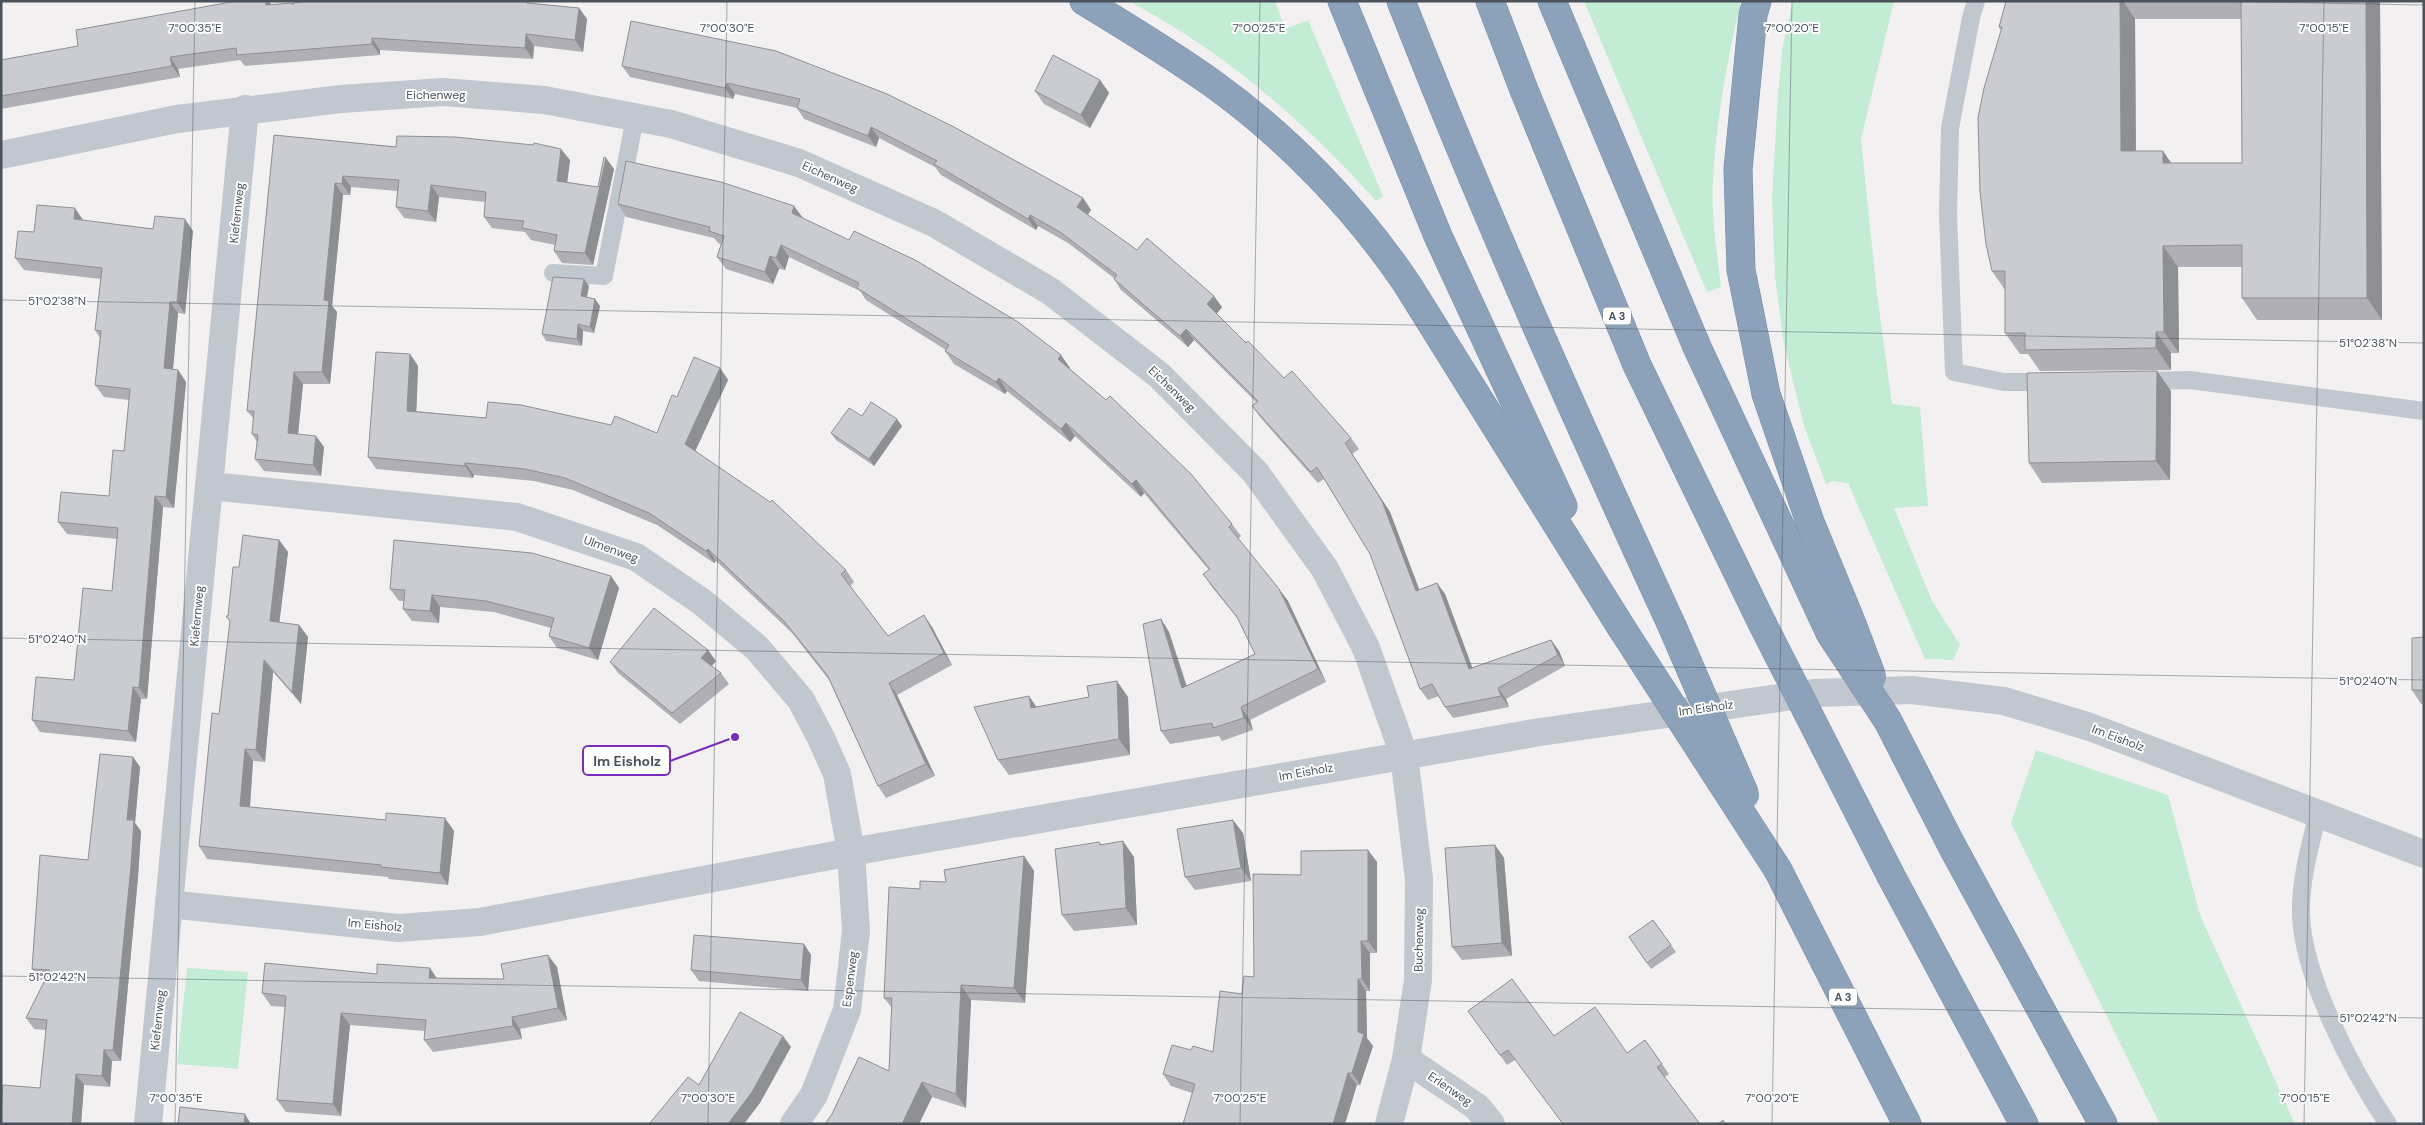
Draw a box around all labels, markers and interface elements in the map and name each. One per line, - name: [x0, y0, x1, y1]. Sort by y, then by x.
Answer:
- text: 7°00'35"E: [168, 20, 222, 36]
- text: 7°00'30"E: [700, 20, 754, 36]
- text: 7°00'25"E: [1232, 20, 1286, 36]
- text: 7°00'20"E: [1765, 20, 1819, 36]
- text: 7°00'15"E: [2299, 20, 2349, 36]
- street label: Eichenweg: [406, 87, 466, 103]
- street label: Eichenweg: [800, 158, 861, 197]
- street label: Kiefernweg: [226, 181, 248, 244]
- text: 51°02'38"N: [28, 293, 86, 309]
- road number: A 3: [1603, 308, 1631, 324]
- text: 51°02'38"N: [2339, 335, 2397, 351]
- street label: Eichenweg: [1145, 363, 1199, 416]
- street label: Ulmenweg: [581, 532, 641, 566]
- street label: Kiefernweg: [186, 585, 208, 647]
- text: 51°02'40"N: [28, 631, 86, 647]
- text: 51°02'40"N: [2339, 673, 2397, 689]
- street label: Im Eisholz: [1678, 696, 1734, 720]
- street label: Im Eisholz: [2090, 721, 2146, 755]
- callout: Im Eisholz: [583, 746, 670, 775]
- text: Im Eisholz: [593, 752, 661, 770]
- street label: Im Eisholz: [1278, 759, 1334, 785]
- street label: Buchenweg: [1410, 908, 1428, 972]
- street label: Im Eisholz: [347, 915, 403, 935]
- street label: Espenweg: [839, 950, 861, 1008]
- text: 51°02'42"N: [28, 969, 86, 985]
- street label: Kiefernweg: [147, 988, 169, 1051]
- road number: A 3: [1829, 989, 1857, 1006]
- text: 51°02'42"N: [2339, 1010, 2397, 1026]
- street label: Erlenweg: [1425, 1068, 1475, 1110]
- text: 7°00'35"E: [149, 1090, 203, 1106]
- text: 7°00'30"E: [681, 1090, 735, 1106]
- text: 7°00'25"E: [1213, 1090, 1267, 1106]
- text: 7°00'20"E: [1745, 1090, 1799, 1106]
- text: 7°00'15"E: [2280, 1090, 2330, 1106]

